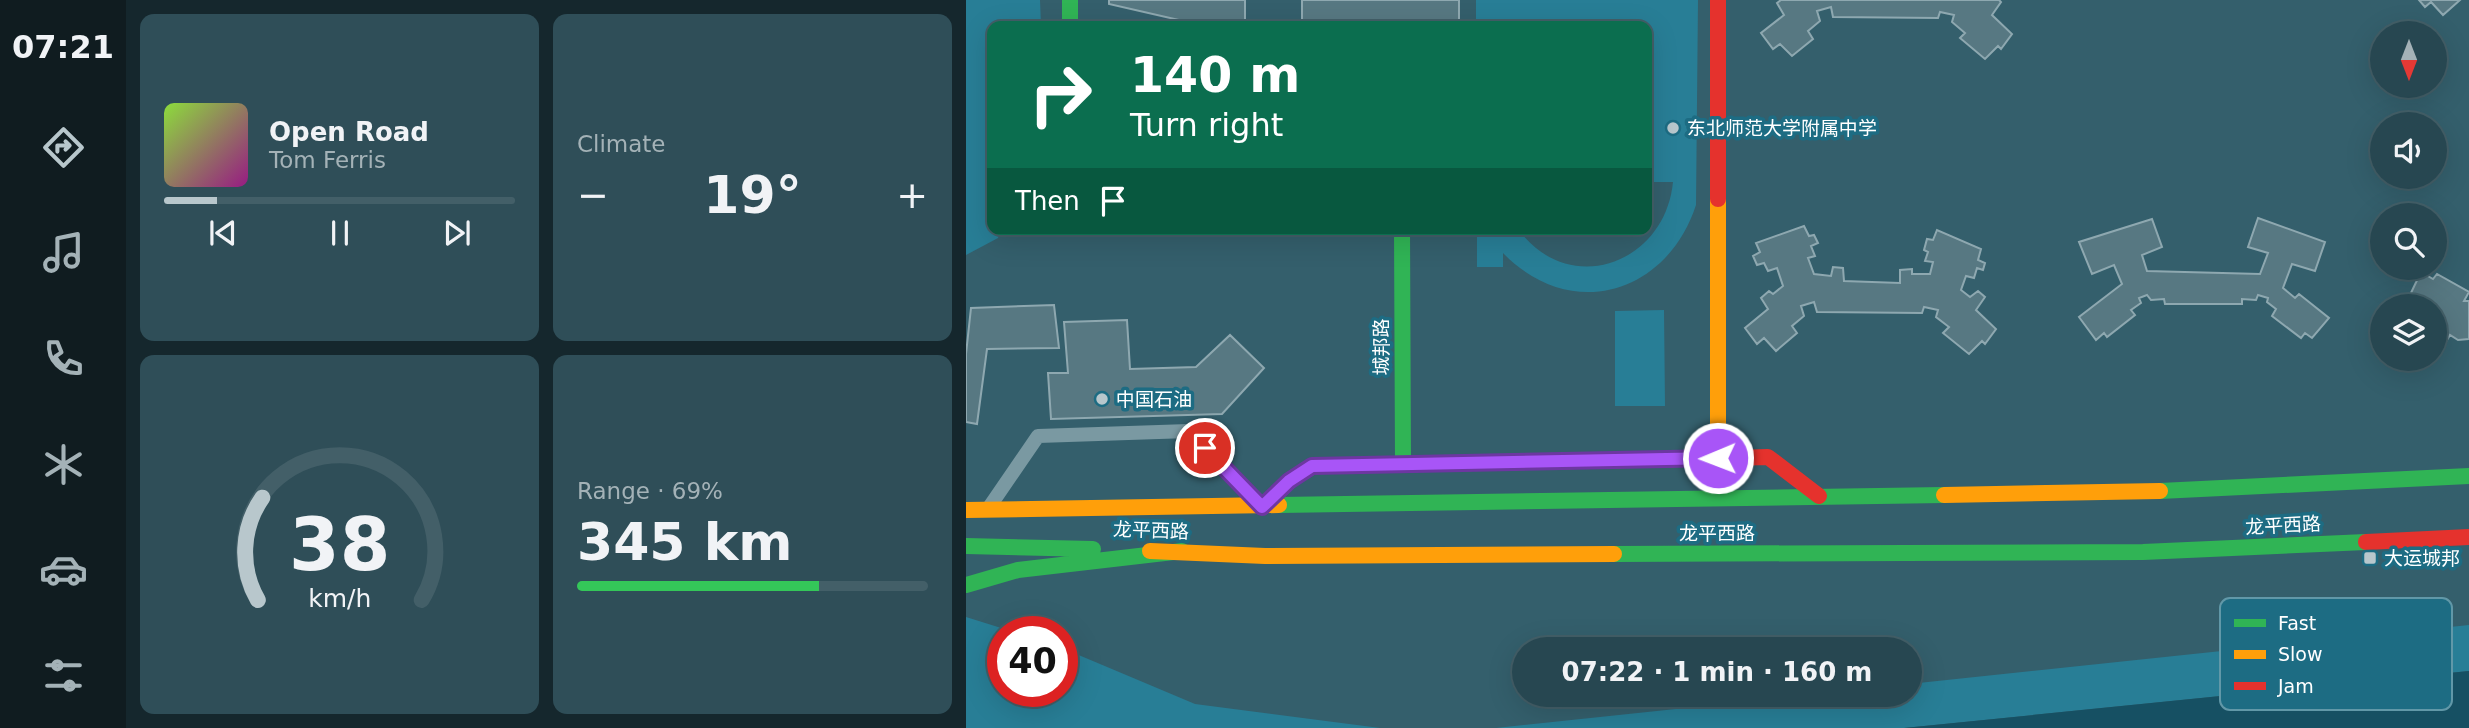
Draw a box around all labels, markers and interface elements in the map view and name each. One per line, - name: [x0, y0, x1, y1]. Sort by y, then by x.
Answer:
- north arrow: [2370, 21, 2446, 98]
- map controls: [2370, 21, 2447, 371]
- text: 07:21: [12, 28, 114, 66]
- text: 140 m: [1130, 47, 1300, 104]
- icon: right: [1015, 49, 1106, 140]
- text: Turn right: [1130, 106, 1283, 144]
- button: sound: [2370, 112, 2447, 189]
- text: Open Road: [269, 117, 429, 147]
- place label: 东北师范大学附属中学: [1687, 117, 1877, 139]
- marker: 东北师范大学附属中学: [1665, 120, 1681, 136]
- icon: directions: [39, 123, 88, 172]
- text: Climate: [577, 131, 666, 157]
- text: Tom Ferris: [269, 147, 386, 173]
- text: 19°: [703, 165, 802, 225]
- text: −: [577, 173, 609, 217]
- text: +: [896, 173, 928, 217]
- icon: arrive: [1094, 182, 1132, 220]
- text: Then: [1015, 186, 1080, 216]
- button: search: [2370, 203, 2447, 280]
- icon: previous: [204, 214, 242, 252]
- icon: pause: [321, 214, 359, 252]
- icon: next: [438, 214, 476, 252]
- icon: music: [39, 228, 88, 277]
- button: layers: [2370, 294, 2447, 371]
- street label: 城邦路: [1370, 318, 1392, 376]
- icon: phone: [39, 334, 88, 383]
- place label: 中国石油: [1116, 388, 1192, 410]
- marker: 中国石油: [1094, 391, 1110, 407]
- pin: [1175, 418, 1235, 478]
- position arrow: [1681, 421, 1755, 495]
- icon: arrive: [1186, 429, 1224, 467]
- icon: climate: [39, 440, 88, 489]
- text: Range · 69%: [577, 478, 723, 504]
- text: 38: [289, 503, 390, 588]
- text: 345 km: [577, 512, 792, 572]
- street label: 龙平西路: [2244, 512, 2322, 538]
- street label: 龙平西路: [1113, 518, 1189, 542]
- street label: 龙平西路: [1679, 522, 1755, 544]
- icon: car: [39, 545, 88, 594]
- place label: 大运城邦: [2384, 547, 2460, 569]
- marker: 大运城邦: [2362, 550, 2378, 566]
- text: km/h: [308, 584, 371, 613]
- legend: [2220, 598, 2452, 710]
- text: Fast: [2278, 612, 2316, 634]
- speed limit sign: 40: [987, 616, 1078, 707]
- text: Slow: [2278, 643, 2323, 665]
- icon: filters: [39, 651, 88, 700]
- text: 07:22 · 1 min · 160 m: [1562, 657, 1872, 687]
- text: Jam: [2277, 675, 2314, 697]

